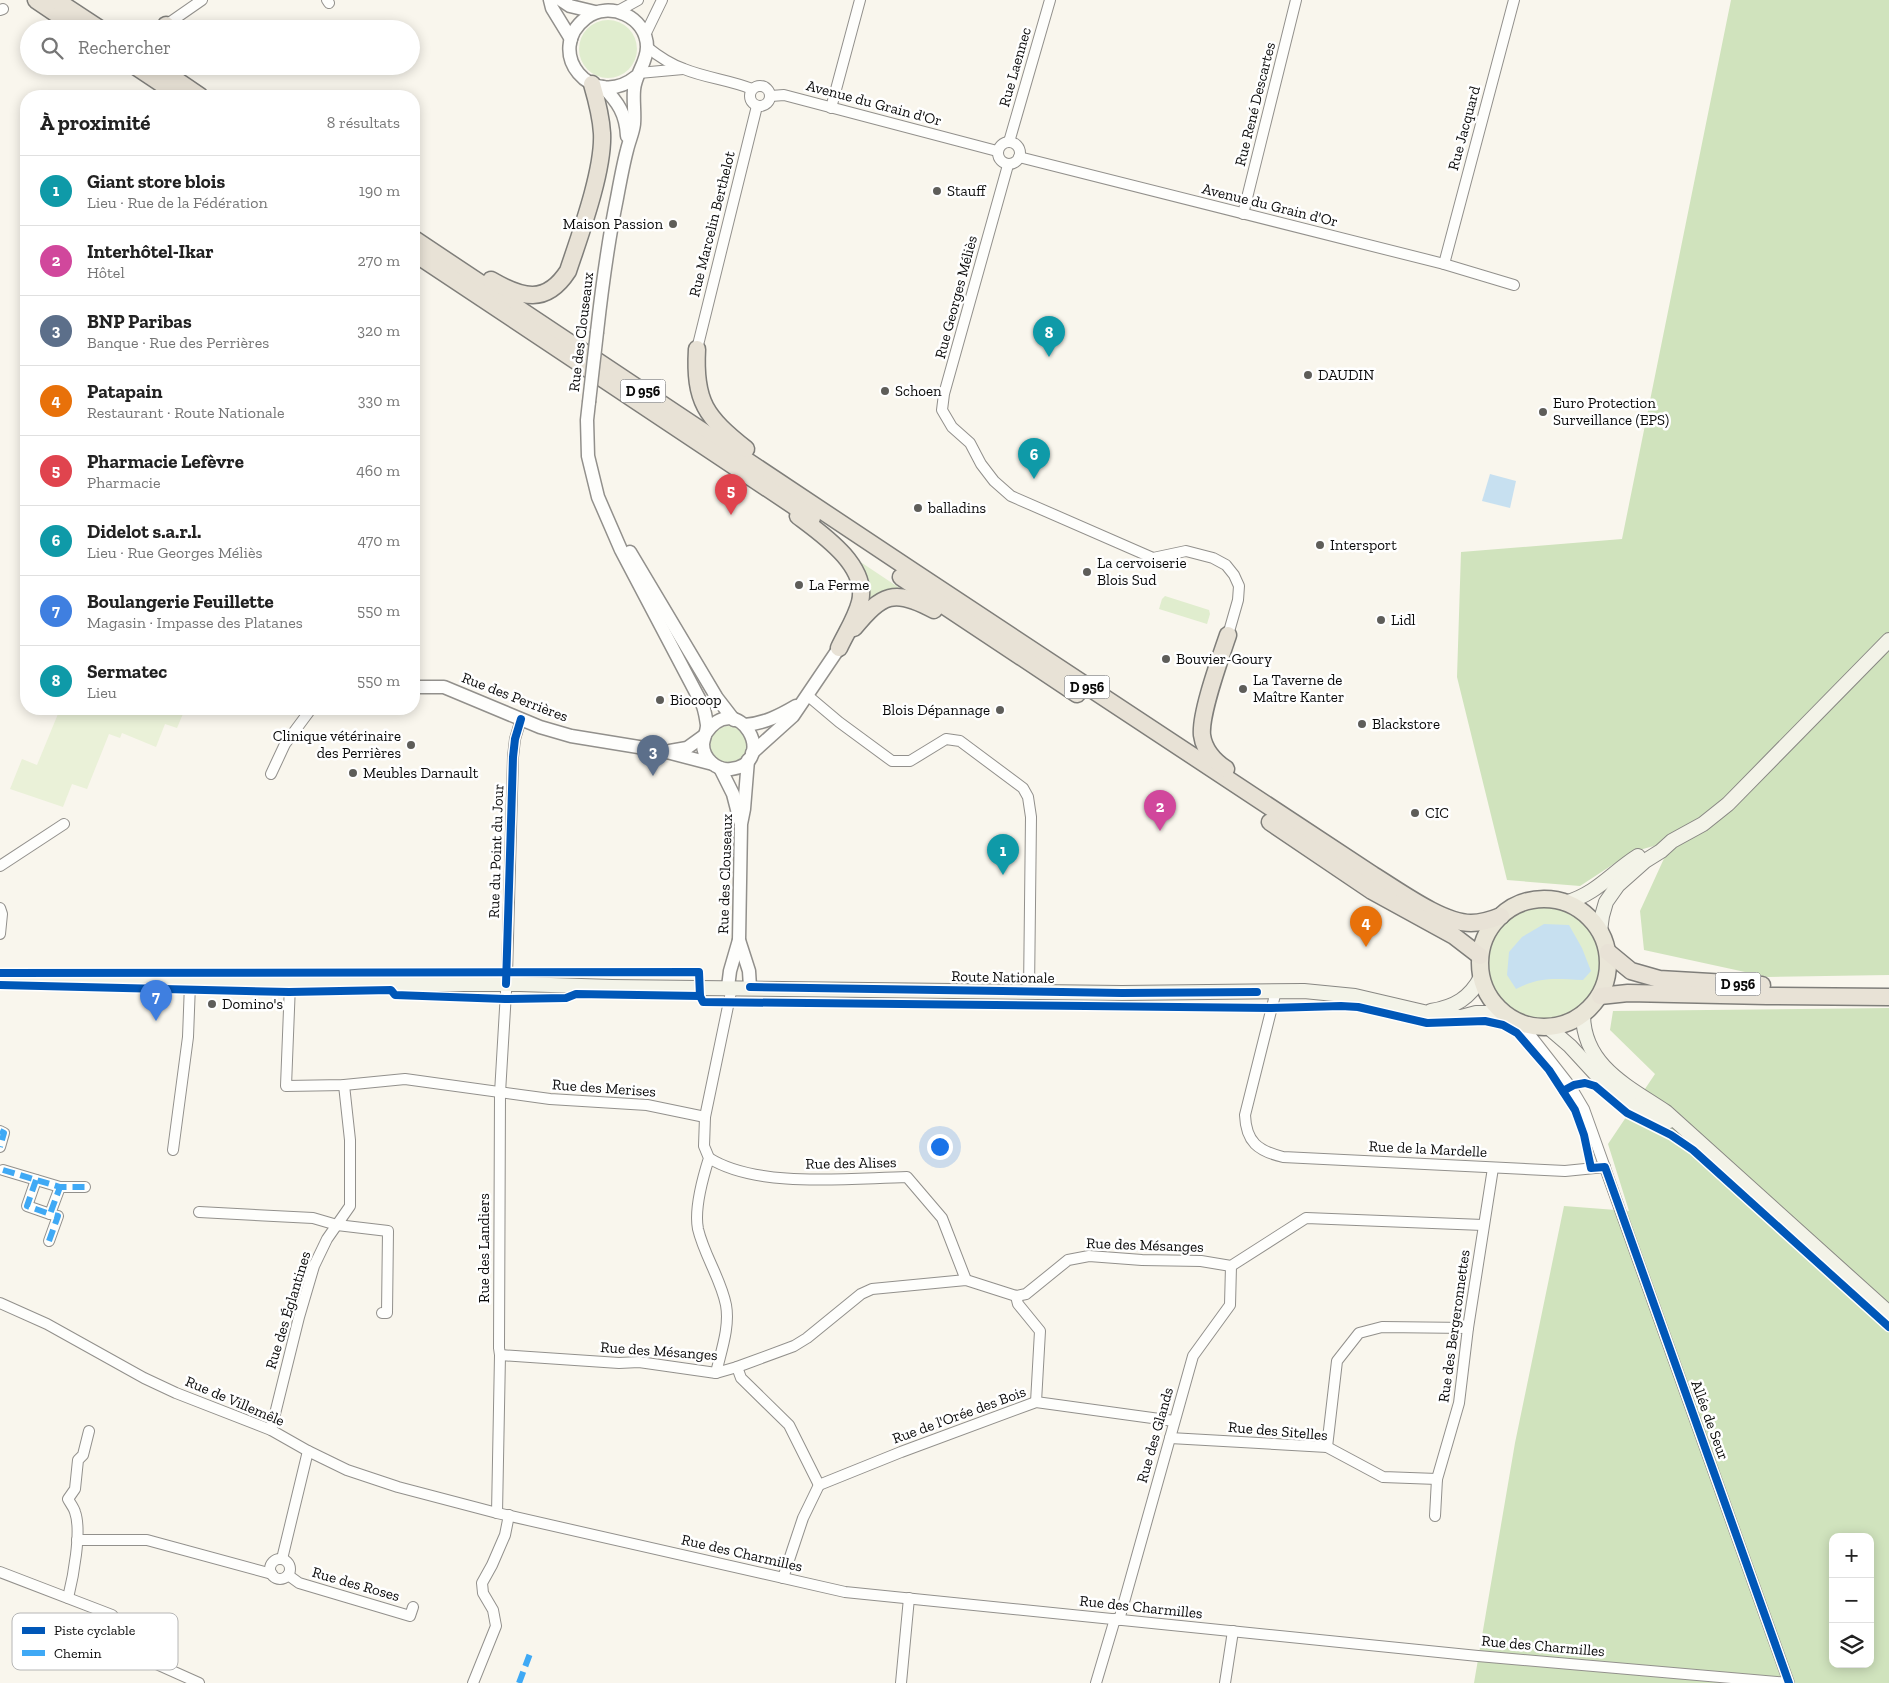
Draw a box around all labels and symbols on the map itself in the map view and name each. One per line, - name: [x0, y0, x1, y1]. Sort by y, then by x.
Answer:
- street label: Rue Laennec: [995, 25, 1035, 109]
- street label: Rue René Descartes: [1231, 40, 1279, 168]
- street label: Avenue du Grain d'Or: [804, 76, 944, 130]
- street label: Rue Jacquard: [1444, 83, 1484, 172]
- street label: Rue Marcelin Berthelot: [685, 149, 739, 299]
- street label: Avenue du Grain d'Or: [1200, 179, 1340, 231]
- place label: Stauff: [947, 182, 987, 200]
- marker: Stauff: [931, 185, 943, 197]
- place label: Maison Passion: [563, 215, 663, 233]
- marker: Maison Passion: [667, 218, 679, 230]
- street label: Rue Georges Méliès: [931, 234, 981, 360]
- street label: Rue des Clouseaux: [565, 271, 597, 393]
- pin: 8: [1033, 316, 1065, 357]
- place label: DAUDIN: [1318, 366, 1374, 384]
- marker: DAUDIN: [1302, 369, 1314, 381]
- road number: D 956: [620, 380, 666, 402]
- place label: Schoen: [895, 382, 942, 400]
- marker: Schoen: [879, 385, 891, 397]
- place label: Euro Protection Surveillance (EPS): [1553, 394, 1669, 429]
- marker: Euro Protection Surveillance (EPS): [1537, 406, 1549, 418]
- pin: 6: [1018, 438, 1050, 479]
- pin: 5: [715, 474, 747, 515]
- place label: balladins: [927, 499, 986, 517]
- marker: balladins: [912, 502, 924, 514]
- place label: Intersport: [1330, 536, 1397, 554]
- marker: Intersport: [1314, 539, 1326, 551]
- place label: La cervoiserie Blois Sud: [1097, 554, 1187, 589]
- marker: La cervoiserie Blois Sud: [1081, 566, 1093, 578]
- place label: La Ferme: [809, 576, 869, 594]
- marker: La Ferme: [793, 579, 805, 591]
- place label: Lidl: [1391, 611, 1416, 629]
- marker: Lidl: [1375, 614, 1387, 626]
- place label: Bouvier-Goury: [1176, 650, 1272, 668]
- marker: Bouvier-Goury: [1160, 653, 1172, 665]
- street label: Rue des Perrières: [459, 668, 571, 726]
- place label: La Taverne de Maître Kanter: [1253, 671, 1344, 706]
- road number: D 956: [1064, 676, 1110, 699]
- marker: La Taverne de Maître Kanter: [1237, 683, 1249, 695]
- place label: Biocoop: [670, 691, 722, 709]
- marker: Biocoop: [654, 694, 666, 706]
- place label: Blois Dépannage: [882, 701, 990, 719]
- marker: Blois Dépannage: [994, 704, 1006, 716]
- place label: Blackstore: [1372, 715, 1440, 733]
- marker: Blackstore: [1356, 718, 1368, 730]
- place label: Clinique vétérinaire des Perrières: [273, 727, 401, 762]
- pin: 3: [637, 735, 669, 776]
- marker: Clinique vétérinaire des Perrières: [405, 739, 417, 751]
- place label: Meubles Darnault: [363, 764, 479, 782]
- marker: Meubles Darnault: [347, 767, 359, 779]
- street label: Rue du Point du Jour: [485, 783, 507, 919]
- pin: 2: [1144, 790, 1176, 831]
- place label: CIC: [1425, 804, 1449, 822]
- marker: CIC: [1409, 807, 1421, 819]
- street label: Rue des Clouseaux: [714, 813, 736, 934]
- pin: 1: [987, 834, 1019, 875]
- pin: 4: [1350, 906, 1382, 947]
- street label: Route Nationale: [951, 967, 1055, 987]
- road number: D 956: [1716, 972, 1760, 996]
- pin: 7: [140, 980, 172, 1021]
- place label: Domino's: [222, 995, 283, 1013]
- marker: Domino's: [206, 998, 218, 1010]
- street label: Rue des Merises: [551, 1075, 657, 1101]
- your location: [927, 1134, 953, 1160]
- street label: Rue de la Mardelle: [1368, 1137, 1488, 1161]
- street label: Rue des Alises: [805, 1153, 897, 1173]
- street label: Rue des Landiers: [475, 1193, 493, 1303]
- street label: Rue des Mésanges: [1086, 1234, 1204, 1256]
- street label: Rue des Bergeronnettes: [1434, 1248, 1474, 1404]
- street label: Rue des Églantines: [262, 1249, 314, 1371]
- street label: Rue des Mésanges: [600, 1338, 718, 1364]
- street label: Rue de Villemêle: [183, 1372, 287, 1430]
- street label: Allée de Seur: [1687, 1378, 1733, 1462]
- street label: Rue de l'Orée des Bois: [890, 1382, 1028, 1448]
- street label: Rue des Glands: [1133, 1385, 1177, 1485]
- street label: Rue des Sitelles: [1228, 1418, 1328, 1444]
- street label: Rue des Charmilles: [680, 1530, 804, 1576]
- street label: Rue des Roses: [310, 1563, 402, 1605]
- street label: Rue des Charmilles: [1079, 1592, 1203, 1622]
- legend: [12, 1613, 178, 1670]
- text: Piste cyclable: [54, 1622, 136, 1639]
- street label: Rue des Charmilles: [1481, 1632, 1605, 1660]
- text: Chemin: [54, 1645, 102, 1662]

